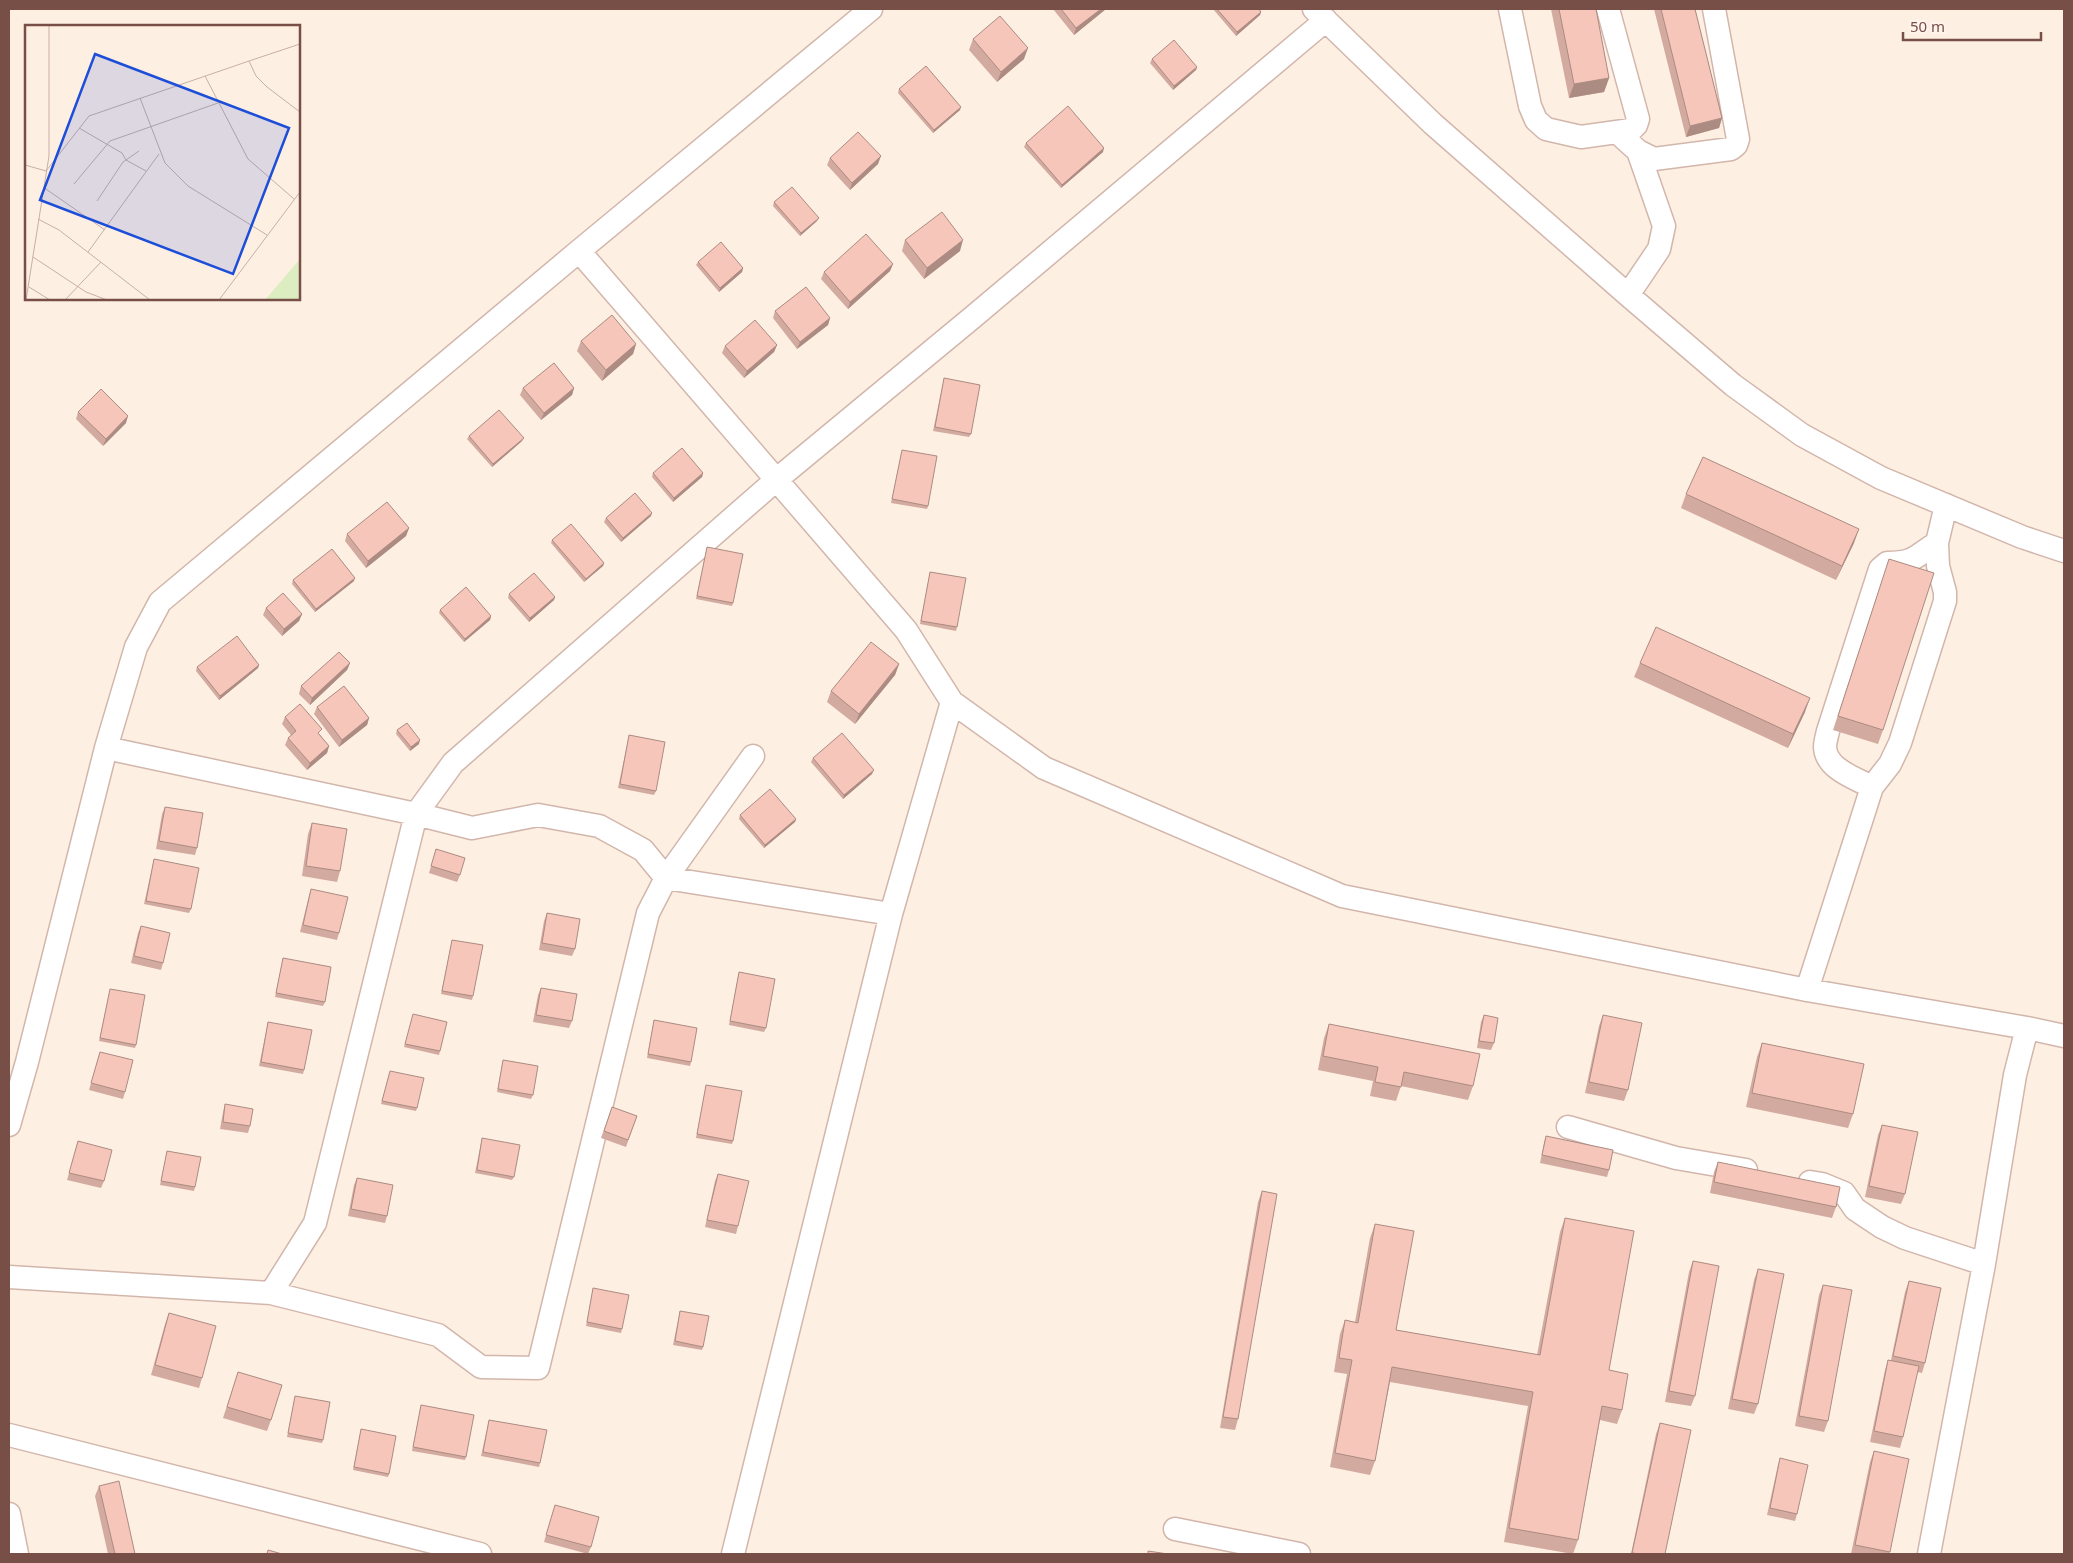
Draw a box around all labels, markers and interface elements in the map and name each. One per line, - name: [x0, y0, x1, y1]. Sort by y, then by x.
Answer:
- scale bar: [1903, 10, 2040, 42]
- text: 50 m: [1910, 16, 1945, 36]
- inset map: [25, 25, 300, 300]

